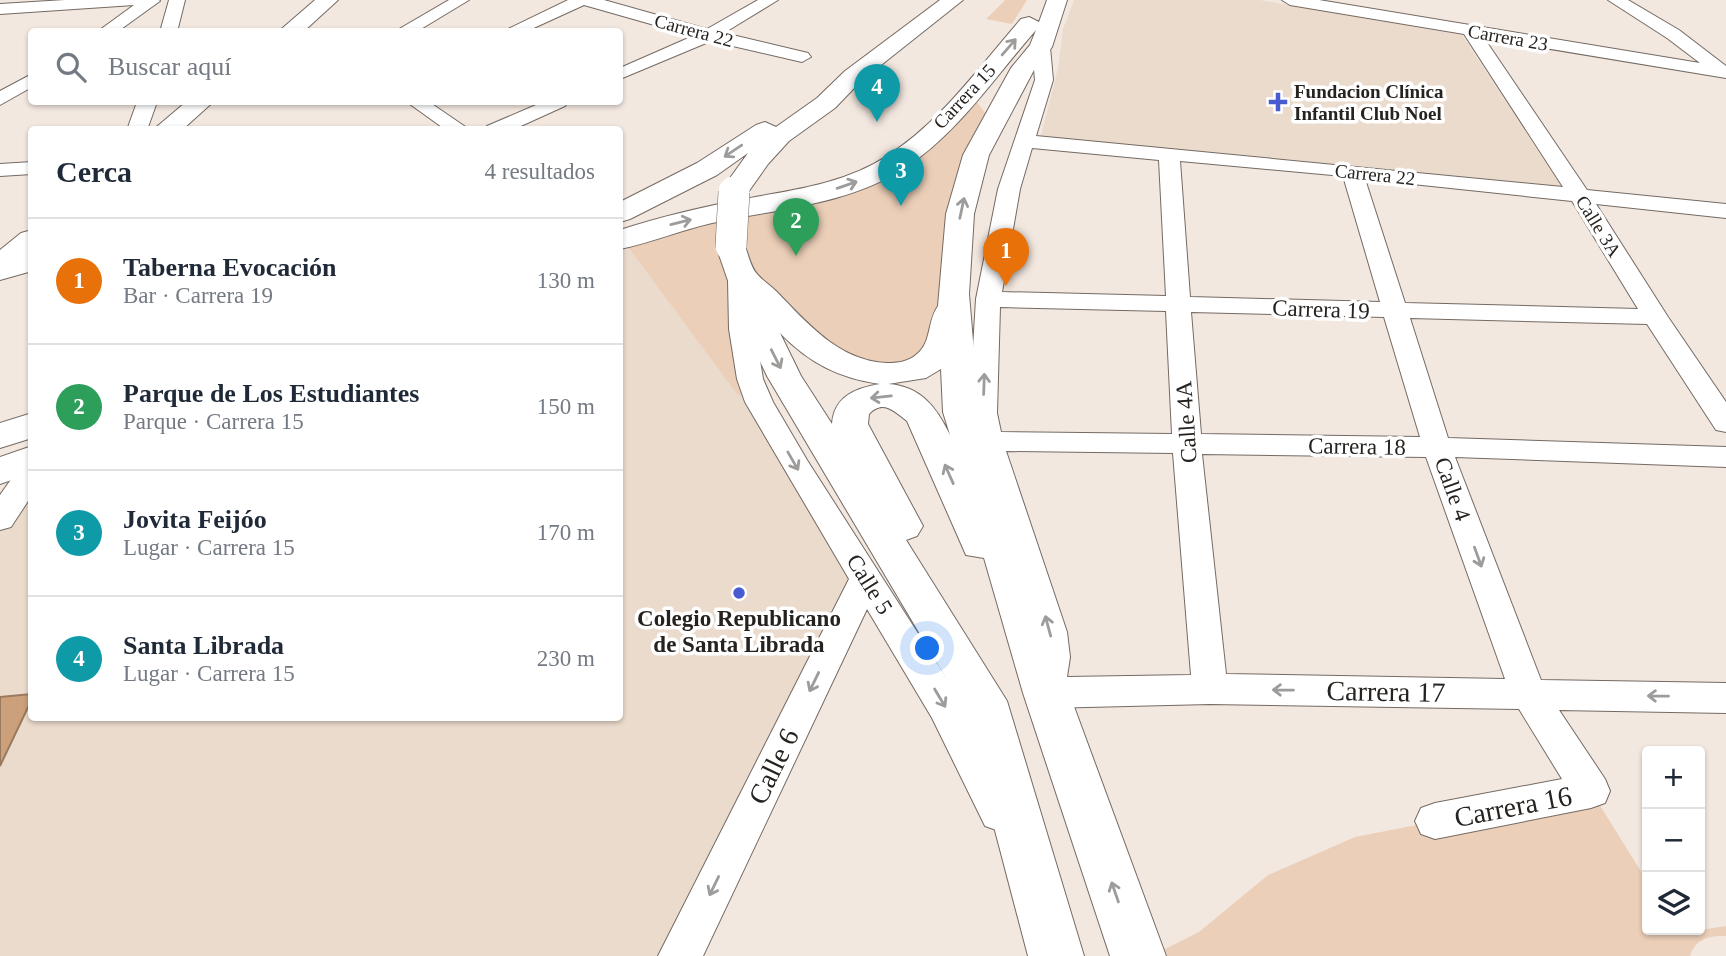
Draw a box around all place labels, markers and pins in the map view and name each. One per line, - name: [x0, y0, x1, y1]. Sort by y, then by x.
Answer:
- pin: 4: [854, 64, 900, 122]
- place label: Fundacion Clínica Infantil Club Noel: [1294, 81, 1444, 124]
- marker: Fundacion Clínica Infantil Club Noel: [1268, 92, 1288, 112]
- pin: 3: [878, 148, 924, 206]
- pin: 2: [773, 198, 819, 256]
- pin: 1: [983, 228, 1029, 286]
- marker: Colegio Republicano de Santa Librada: [731, 585, 747, 601]
- place label: Colegio Republicano de Santa Librada: [637, 606, 841, 657]

